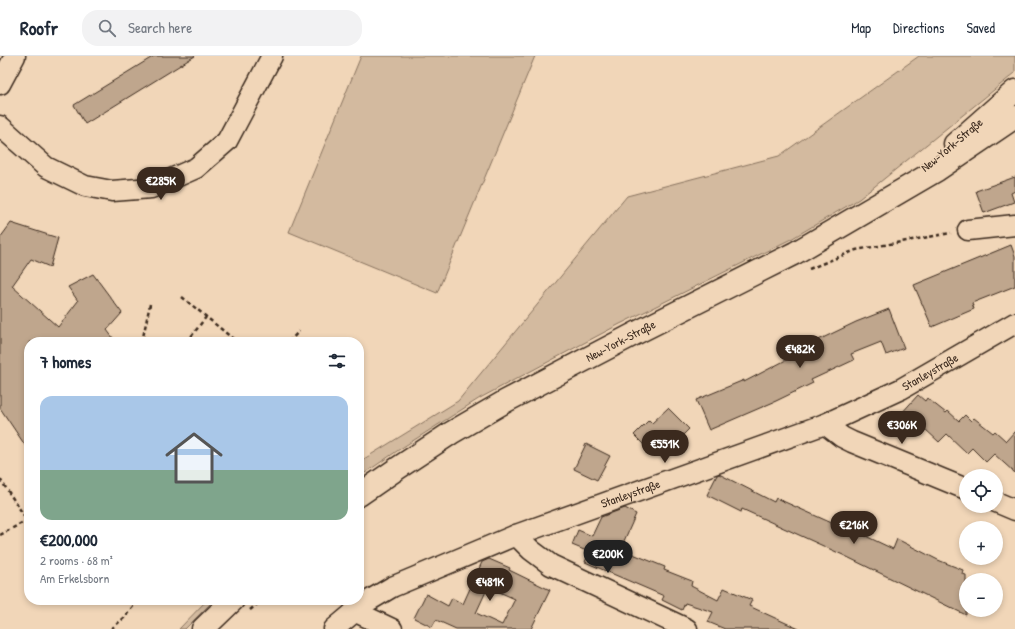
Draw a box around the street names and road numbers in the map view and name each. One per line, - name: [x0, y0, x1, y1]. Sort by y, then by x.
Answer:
- street label: New-York-Straße: [917, 113, 987, 176]
- street label: New-York-Straße: [583, 315, 658, 366]
- street label: Stanleystraße: [899, 349, 961, 395]
- street label: Stanleystraße: [598, 475, 663, 512]

